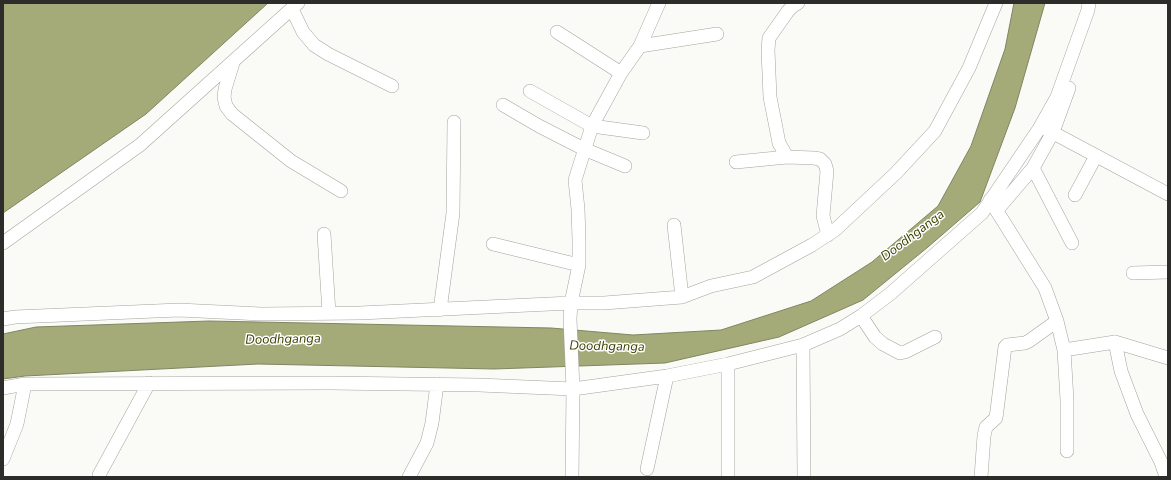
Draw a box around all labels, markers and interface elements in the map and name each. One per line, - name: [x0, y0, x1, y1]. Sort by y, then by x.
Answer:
- water label: Doodhganga: [878, 207, 948, 265]
- water label: Doodhganga: [245, 332, 321, 348]
- water label: Doodhganga: [569, 339, 645, 355]

